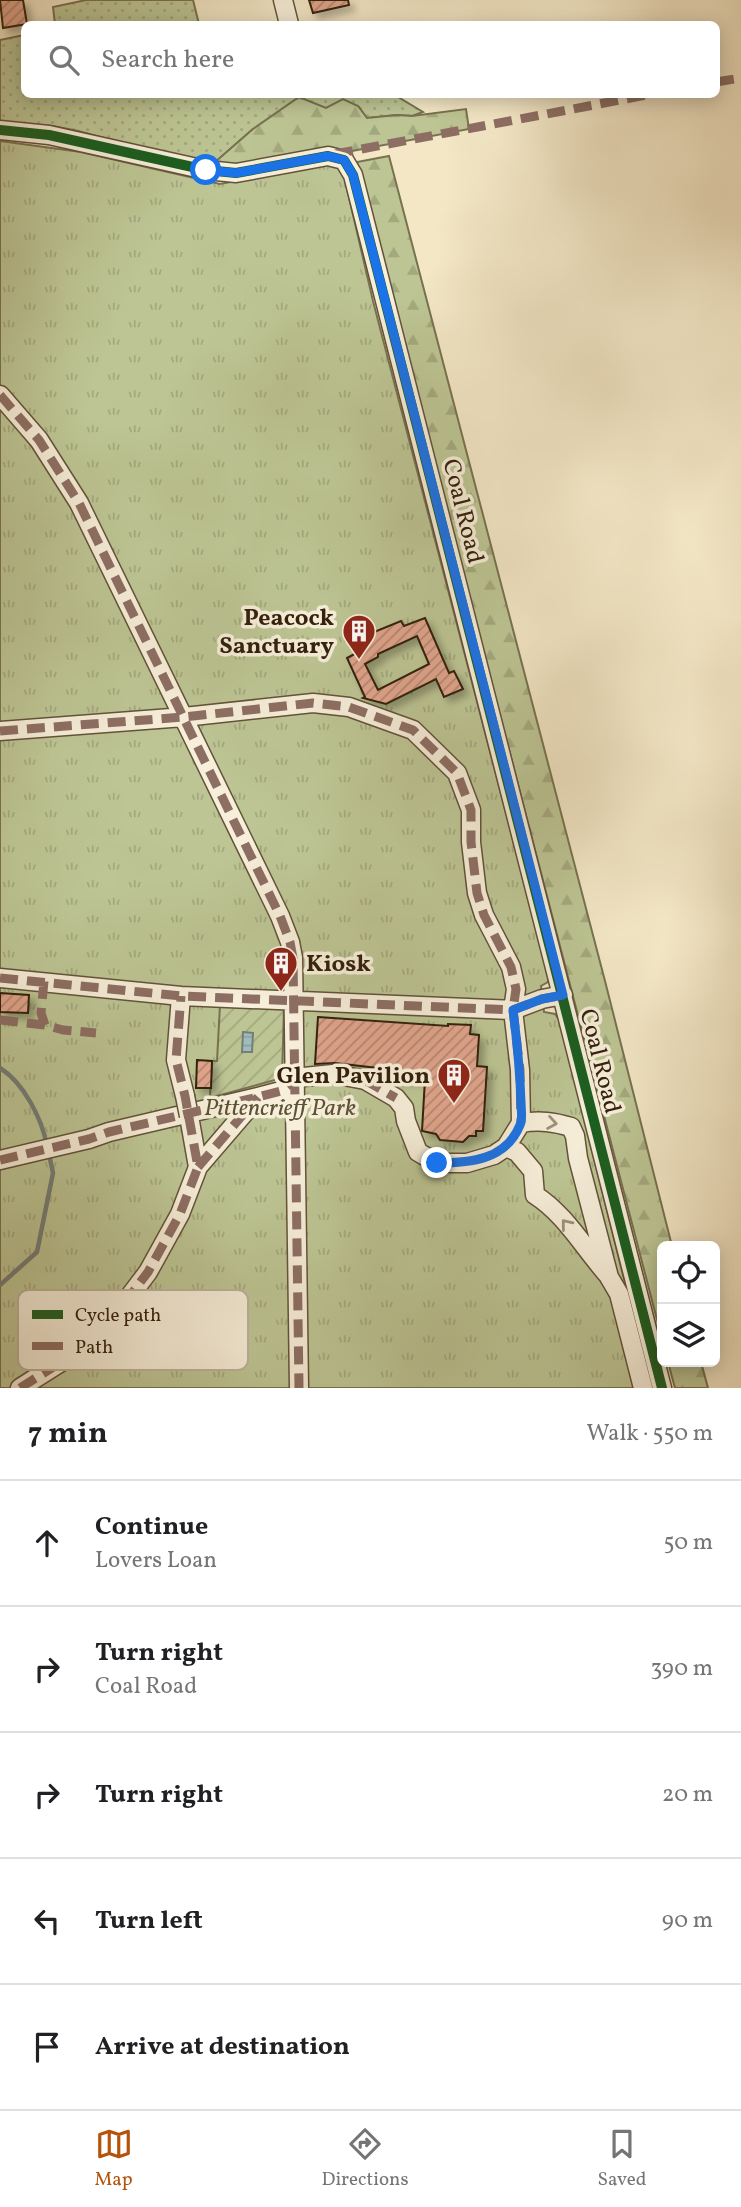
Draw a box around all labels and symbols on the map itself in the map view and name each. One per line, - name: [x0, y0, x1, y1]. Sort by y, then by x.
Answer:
- route start: [190, 154, 221, 185]
- street label: Coal Road: [433, 456, 491, 567]
- place label: Peacock Sanctuary: [219, 602, 335, 664]
- building icon: Peacock Sanctuary: [340, 612, 378, 661]
- building icon: Kiosk: [262, 944, 300, 993]
- place label: Kiosk: [306, 948, 371, 982]
- street label: Coal Road: [570, 1006, 628, 1117]
- building icon: Glen Pavilion: [435, 1056, 473, 1105]
- place label: Glen Pavilion: [277, 1060, 430, 1094]
- park label: Pittencrieff Park: [204, 1092, 356, 1126]
- one-way arrow: [546, 1114, 558, 1129]
- route end: [421, 1147, 452, 1178]
- one-way arrow: [561, 1220, 574, 1232]
- legend: [18, 1290, 248, 1370]
- text: Cycle path: [75, 1303, 161, 1329]
- text: Path: [75, 1335, 113, 1361]

